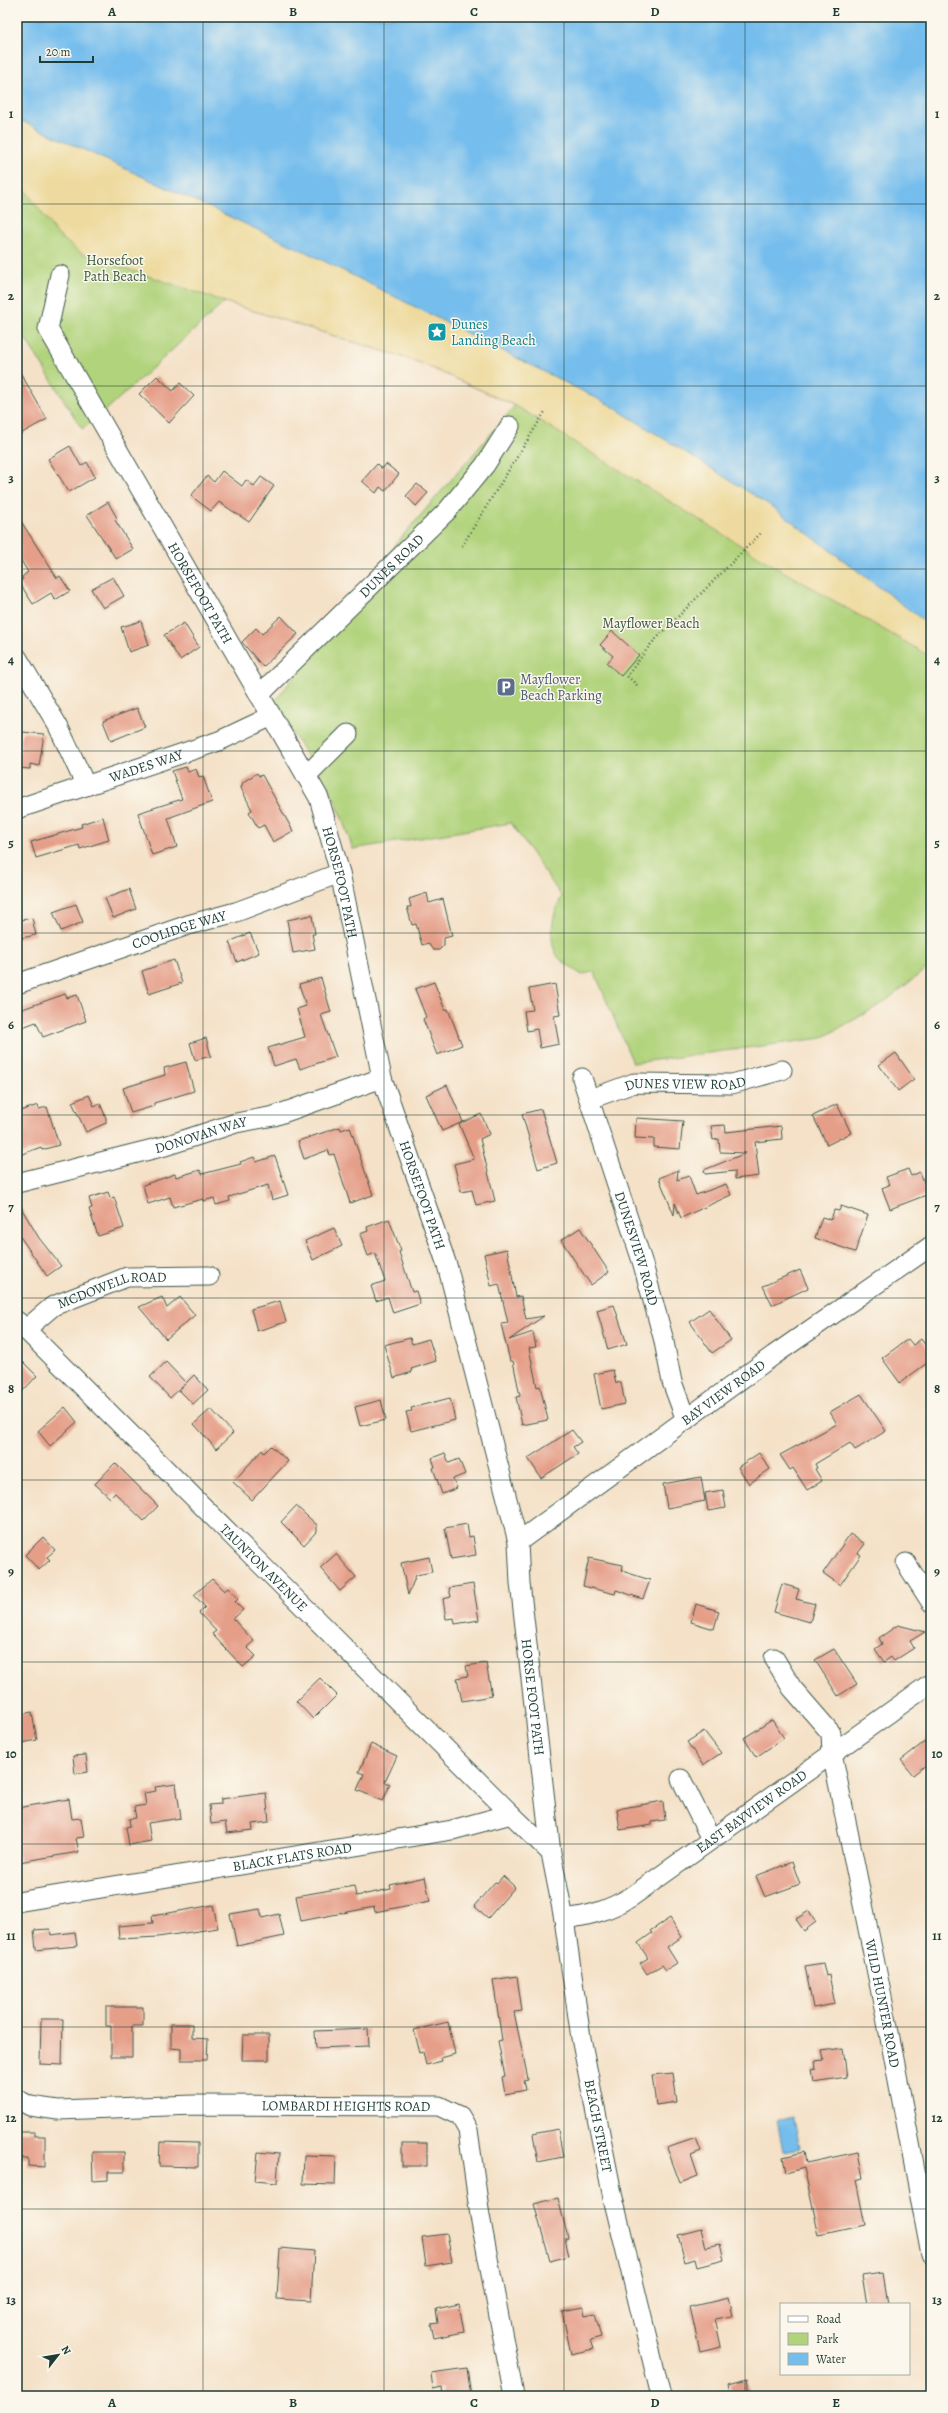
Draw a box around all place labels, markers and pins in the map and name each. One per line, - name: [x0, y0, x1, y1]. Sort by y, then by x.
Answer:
- place label: Dunes Landing Beach: [451, 315, 536, 350]
- place icon: Dunes Landing Beach: [426, 321, 448, 343]
- place label: Mayflower Beach Parking: [520, 670, 602, 705]
- parking icon: Mayflower Beach Parking: [495, 676, 517, 698]

